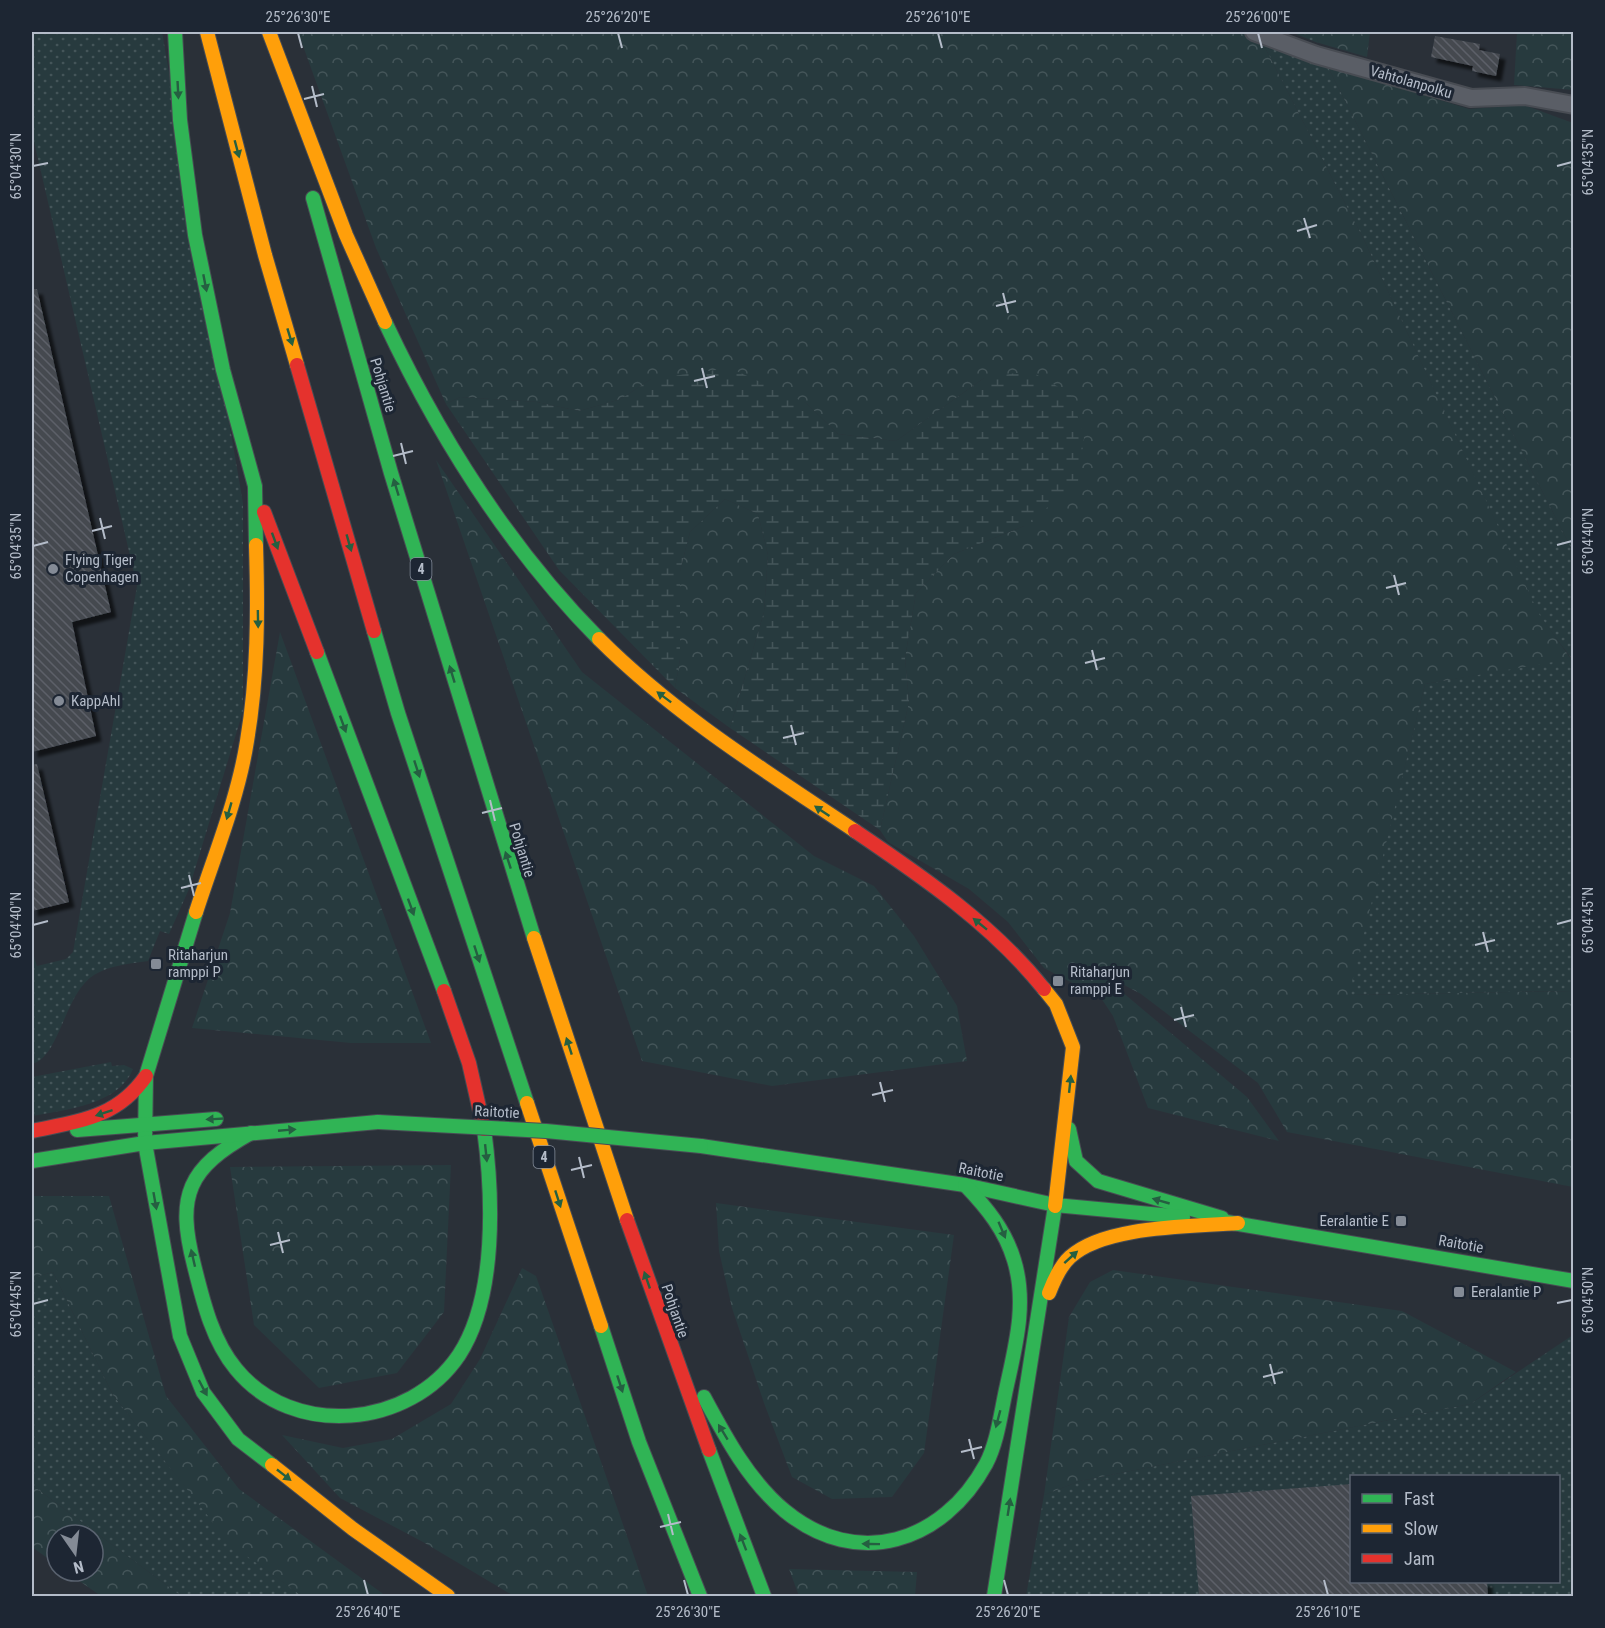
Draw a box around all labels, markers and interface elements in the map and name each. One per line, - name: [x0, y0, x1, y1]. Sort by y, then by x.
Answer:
- text: 25°26'30"E: [266, 8, 330, 26]
- text: 25°26'20"E: [586, 8, 650, 26]
- text: 25°26'10"E: [906, 8, 970, 26]
- text: 25°26'00"E: [1226, 8, 1290, 26]
- street label: Vahtolanpolku: [1368, 62, 1454, 102]
- one-way arrow: [174, 80, 183, 99]
- text: 65°04'35"N: [1579, 129, 1597, 195]
- text: 65°04'30"N: [7, 133, 25, 199]
- one-way arrow: [233, 140, 243, 158]
- one-way arrow: [201, 274, 210, 293]
- one-way arrow: [286, 328, 295, 346]
- street label: Pohjantie: [366, 356, 400, 414]
- one-way arrow: [391, 478, 400, 496]
- text: 65°04'40"N: [1579, 508, 1597, 574]
- text: 65°04'35"N: [7, 513, 25, 579]
- one-way arrow: [271, 532, 280, 550]
- one-way arrow: [345, 534, 355, 552]
- place label: Flying Tiger Copenhagen: [65, 551, 139, 586]
- road number: 4: [410, 558, 432, 580]
- marker: Flying Tiger Copenhagen: [46, 562, 60, 576]
- one-way arrow: [253, 609, 263, 628]
- one-way arrow: [447, 665, 456, 683]
- one-way arrow: [656, 691, 671, 703]
- place label: KappAhl: [71, 692, 121, 710]
- marker: KappAhl: [52, 694, 66, 708]
- one-way arrow: [339, 715, 348, 733]
- one-way arrow: [412, 760, 422, 778]
- one-way arrow: [224, 802, 233, 820]
- one-way arrow: [814, 805, 830, 817]
- street label: Pohjantie: [505, 821, 539, 879]
- one-way arrow: [503, 851, 512, 869]
- text: 65°04'45"N: [1579, 887, 1597, 953]
- text: 65°04'40"N: [7, 892, 25, 958]
- one-way arrow: [407, 898, 416, 916]
- one-way arrow: [973, 918, 988, 931]
- one-way arrow: [473, 945, 482, 963]
- place label: Ritaharjun ramppi P: [168, 946, 228, 981]
- marker: Ritaharjun ramppi P: [149, 957, 163, 971]
- place label: Ritaharjun ramppi E: [1070, 963, 1130, 998]
- marker: Ritaharjun ramppi E: [1051, 974, 1065, 988]
- one-way arrow: [563, 1037, 573, 1055]
- one-way arrow: [1065, 1075, 1075, 1094]
- street label: Raitotie: [474, 1102, 520, 1122]
- one-way arrow: [95, 1109, 113, 1118]
- one-way arrow: [206, 1114, 225, 1123]
- one-way arrow: [278, 1125, 297, 1135]
- one-way arrow: [481, 1143, 491, 1162]
- road number: 4: [534, 1146, 554, 1168]
- street label: Raitotie: [957, 1159, 1005, 1185]
- one-way arrow: [554, 1190, 563, 1208]
- one-way arrow: [151, 1191, 160, 1210]
- one-way arrow: [1152, 1195, 1170, 1205]
- place label: Eeralantie E: [1319, 1212, 1389, 1230]
- marker: Eeralantie E: [1394, 1214, 1408, 1228]
- one-way arrow: [997, 1221, 1006, 1238]
- street label: Raitotie: [1437, 1231, 1485, 1257]
- one-way arrow: [187, 1249, 197, 1268]
- one-way arrow: [1063, 1251, 1078, 1264]
- text: 65°04'50"N: [1579, 1267, 1597, 1333]
- text: 65°04'45"N: [7, 1271, 25, 1337]
- one-way arrow: [642, 1271, 652, 1289]
- street label: Pohjantie: [657, 1282, 693, 1340]
- place label: Eeralantie P: [1471, 1283, 1541, 1301]
- marker: Eeralantie P: [1452, 1285, 1466, 1299]
- one-way arrow: [615, 1375, 625, 1393]
- one-way arrow: [198, 1380, 208, 1397]
- one-way arrow: [993, 1410, 1003, 1428]
- one-way arrow: [718, 1424, 729, 1440]
- one-way arrow: [277, 1469, 292, 1481]
- legend: [1350, 1475, 1560, 1583]
- text: Fast: [1404, 1488, 1435, 1509]
- one-way arrow: [1005, 1497, 1014, 1516]
- text: Slow: [1404, 1518, 1439, 1539]
- north arrow: [45, 1523, 105, 1583]
- one-way arrow: [737, 1533, 747, 1551]
- one-way arrow: [861, 1539, 880, 1549]
- text: Jam: [1404, 1548, 1435, 1569]
- text: N: [71, 1557, 86, 1577]
- text: 25°26'40"E: [336, 1603, 400, 1621]
- text: 25°26'30"E: [656, 1603, 720, 1621]
- text: 25°26'20"E: [976, 1603, 1040, 1621]
- text: 25°26'10"E: [1296, 1603, 1360, 1621]

